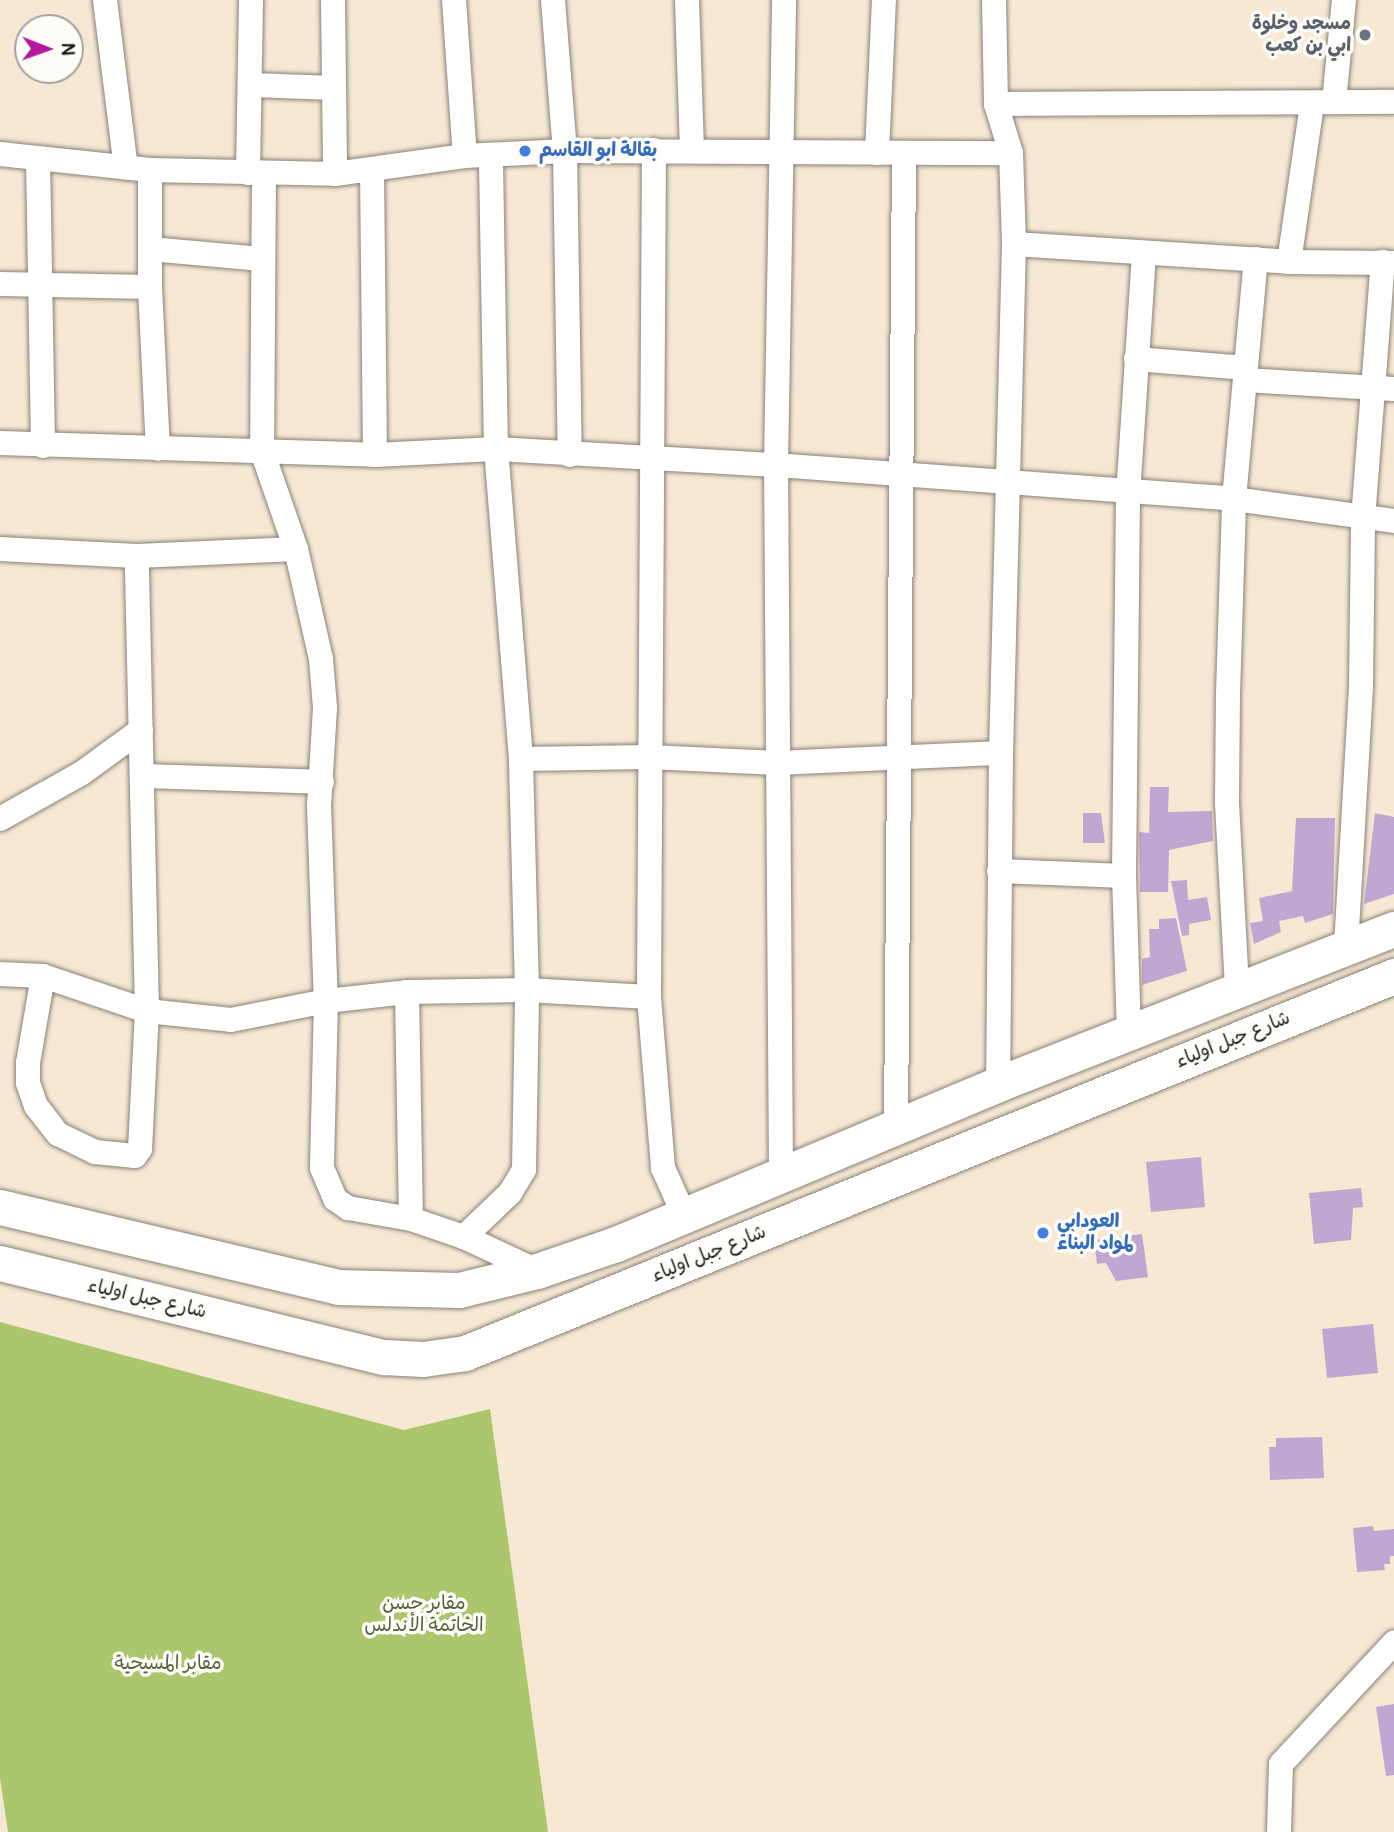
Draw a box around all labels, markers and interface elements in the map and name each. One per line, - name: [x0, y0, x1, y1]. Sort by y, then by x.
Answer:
- place label: مسجد وخلوة ابي بن كعب: [1252, 13, 1351, 57]
- north arrow: [14, 14, 84, 84]
- marker: مسجد وخلوة ابي بن كعب: [1357, 27, 1373, 43]
- text: N: [56, 43, 80, 56]
- place label: بقالة ابو القاسم: [539, 140, 657, 162]
- marker: بقالة ابو القاسم: [517, 143, 533, 159]
- street label: شارع جبل اولياء: [1172, 1007, 1294, 1073]
- place label: العودابي لمواد البناء: [1057, 1211, 1133, 1255]
- street label: شارع جبل اولياء: [648, 1221, 770, 1287]
- marker: العودابي لمواد البناء: [1035, 1225, 1051, 1241]
- street label: شارع جبل اولياء: [85, 1274, 209, 1324]
- park label: مقابر حسن الخاتمة الأندلس: [364, 1593, 484, 1637]
- park label: مقابر المسيحية: [115, 1653, 221, 1675]

